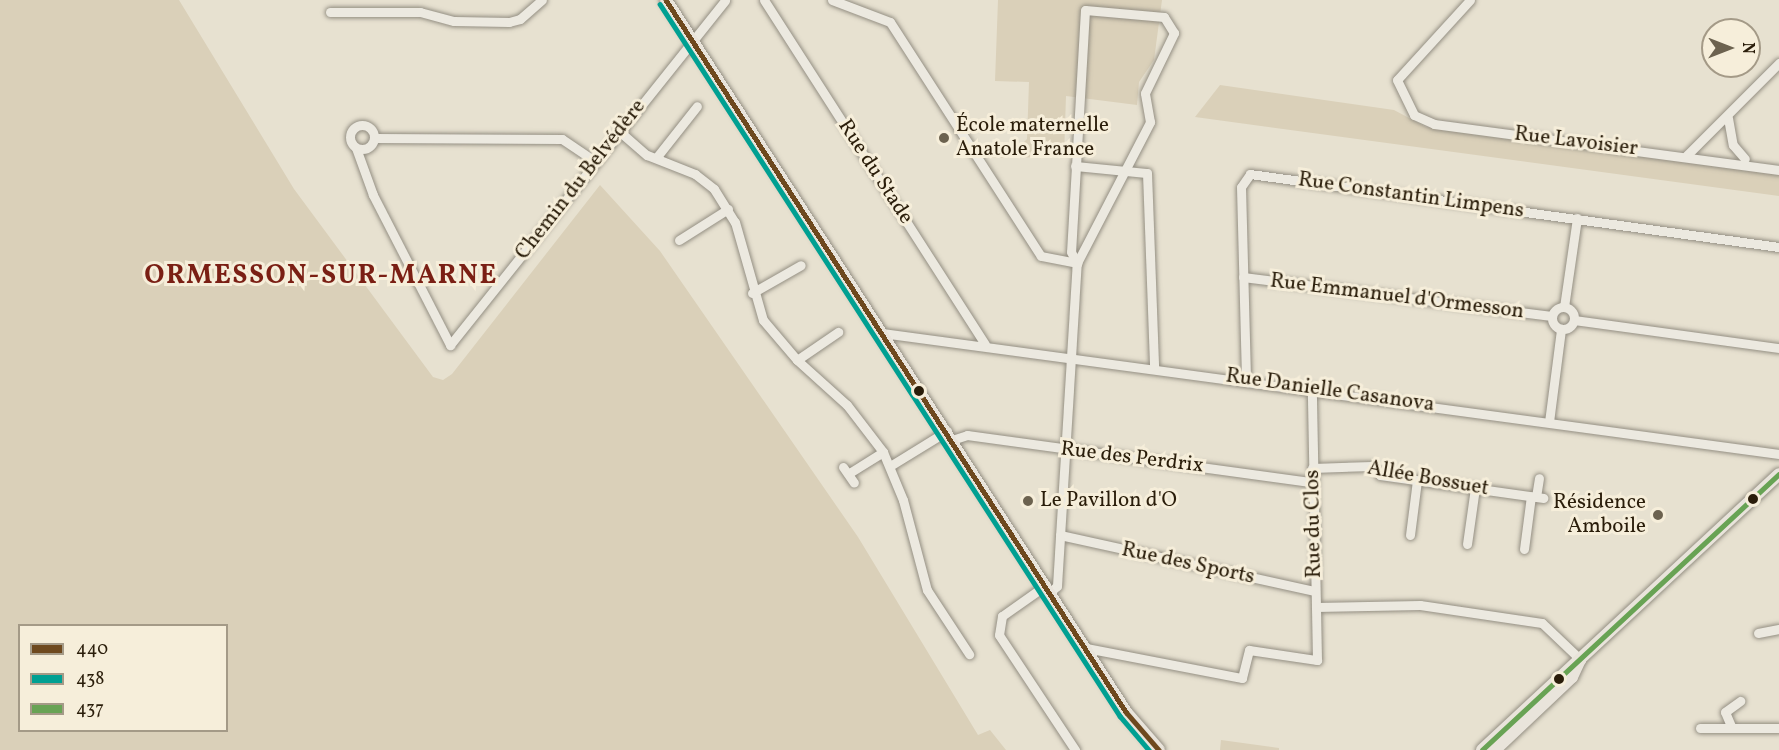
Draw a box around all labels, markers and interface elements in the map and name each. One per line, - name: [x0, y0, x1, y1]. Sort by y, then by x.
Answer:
- north arrow: [1701, 18, 1761, 78]
- text: N: [1736, 42, 1758, 54]
- street label: Chemin du Belvédère: [511, 95, 651, 265]
- place label: École maternelle Anatole France: [956, 113, 1109, 163]
- street label: Rue du Stade: [832, 115, 918, 229]
- street label: Rue Lavoisier: [1513, 122, 1639, 162]
- marker: École maternelle Anatole France: [937, 131, 951, 145]
- street label: Rue Constantin Limpens: [1296, 168, 1526, 224]
- district label: ORMESSON-SUR-MARNE: [144, 261, 498, 293]
- street label: Rue Emmanuel d'Ormesson: [1269, 269, 1525, 325]
- street label: Rue Danielle Casanova: [1224, 364, 1436, 418]
- unlabelled marker: [913, 385, 925, 397]
- street label: Rue des Perdrix: [1059, 437, 1205, 479]
- street label: Allée Bossuet: [1365, 456, 1491, 502]
- street label: Rue du Clos: [1300, 470, 1328, 578]
- place label: Le Pavillon d'O: [1040, 488, 1177, 514]
- place label: Résidence Amboile: [1553, 490, 1646, 540]
- unlabelled marker: [1747, 493, 1759, 505]
- marker: Le Pavillon d'O: [1021, 494, 1035, 508]
- marker: Résidence Amboile: [1651, 508, 1665, 522]
- street label: Rue des Sports: [1119, 538, 1257, 590]
- legend: [18, 624, 228, 732]
- text: 440: [76, 637, 108, 662]
- text: 438: [76, 667, 104, 692]
- unlabelled marker: [1553, 673, 1565, 685]
- text: 437: [76, 697, 104, 722]

